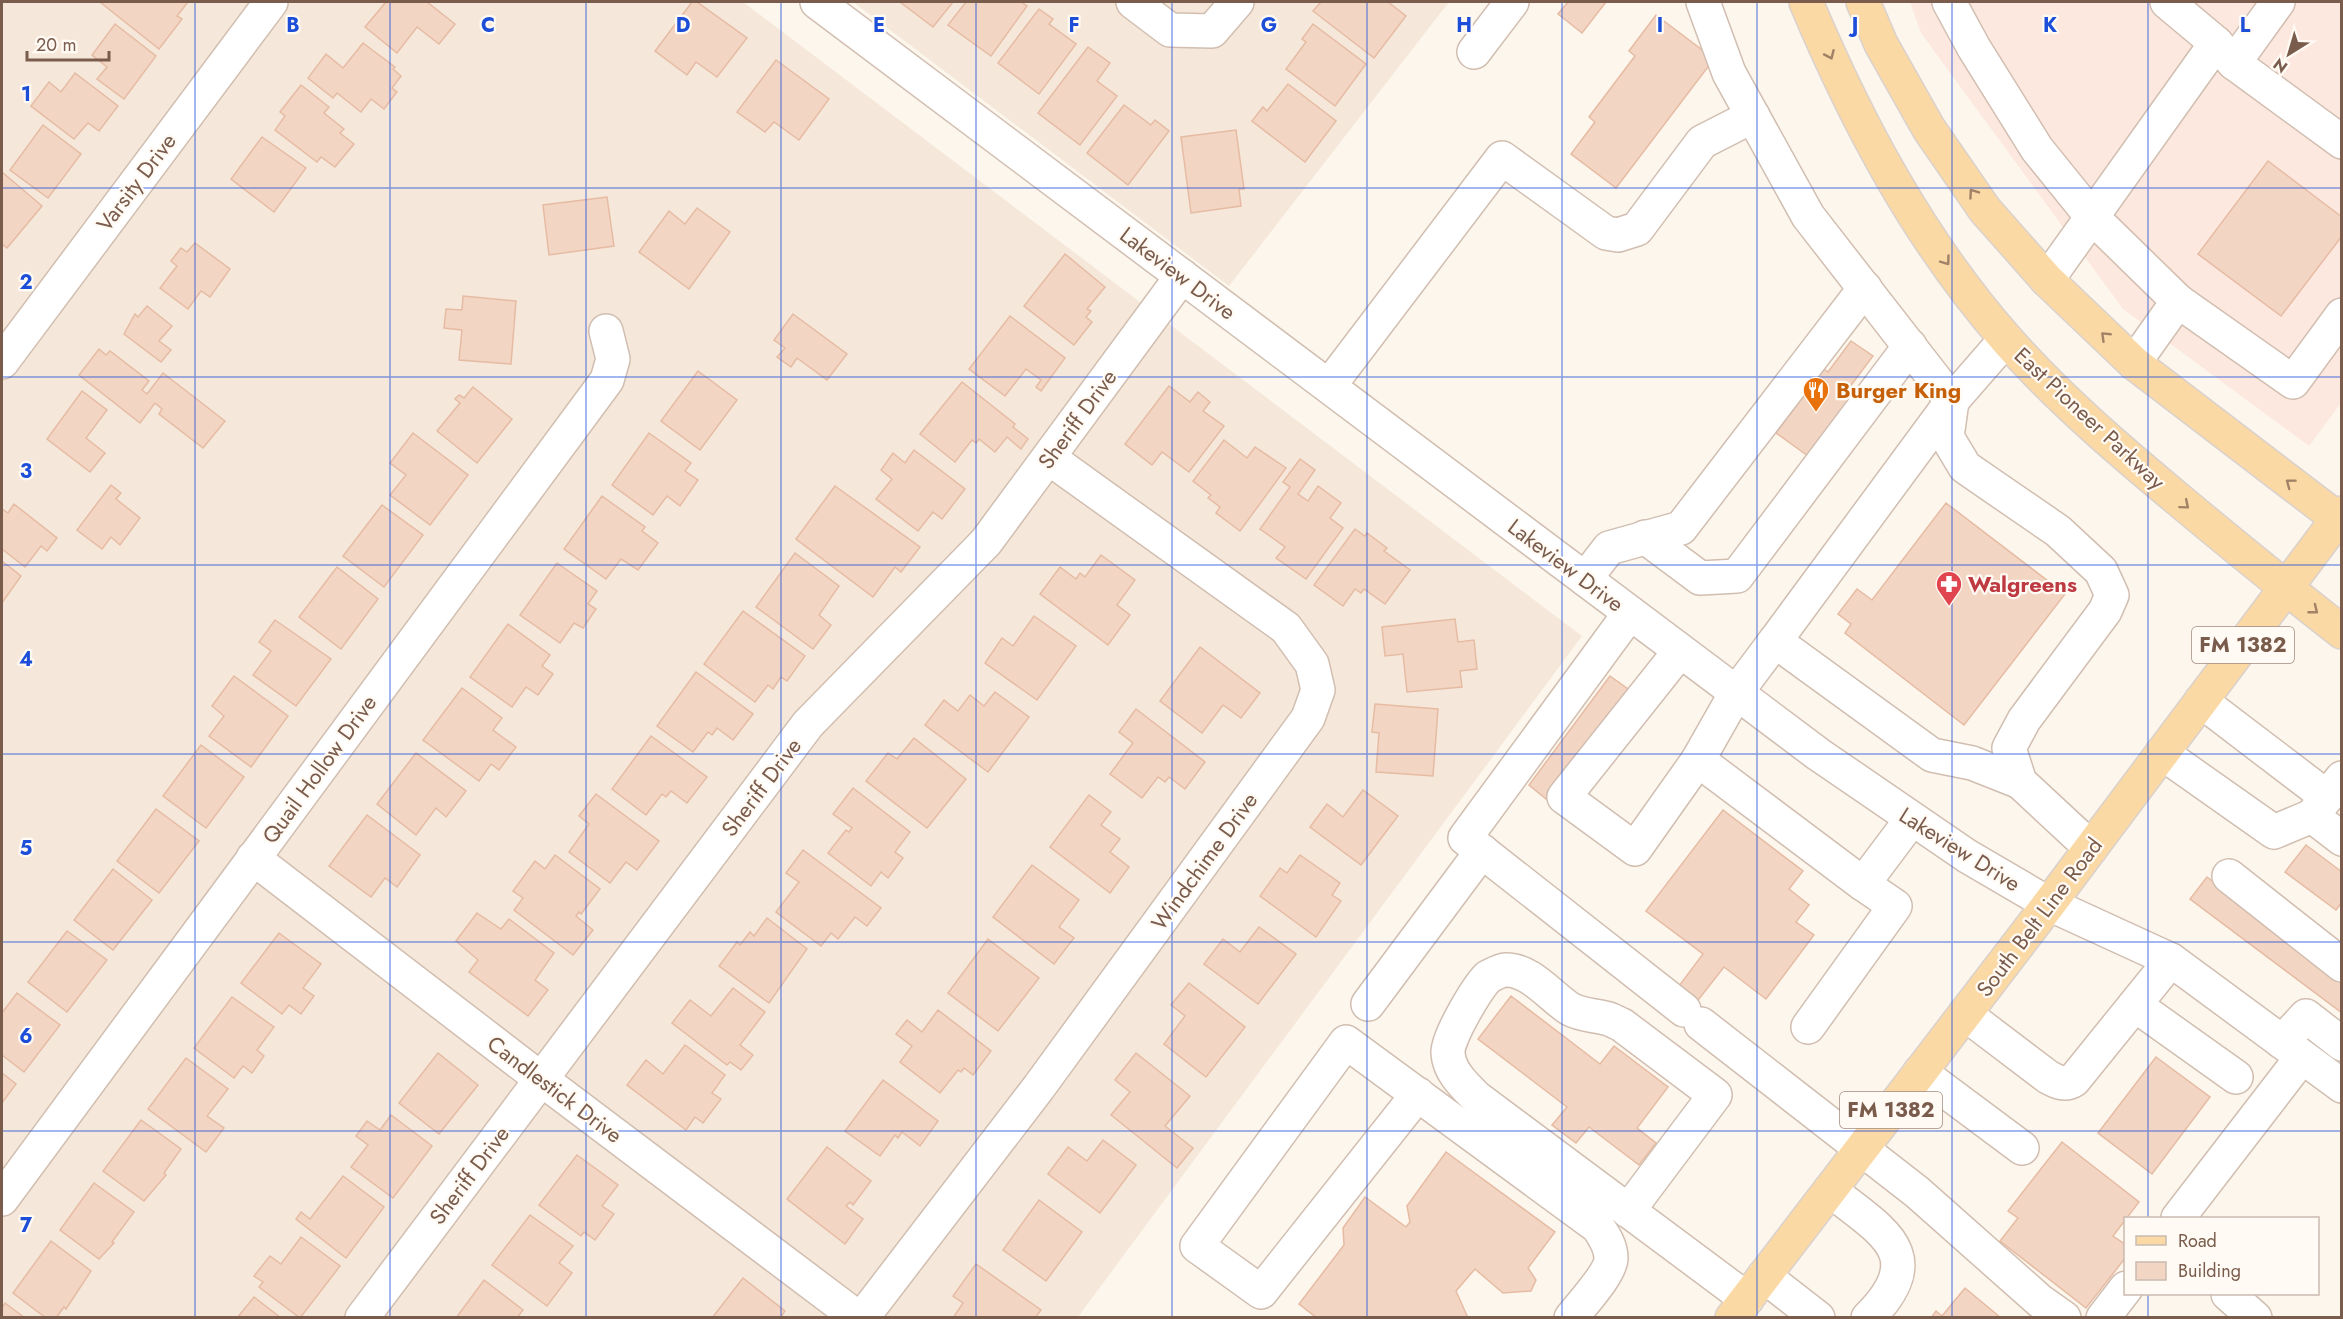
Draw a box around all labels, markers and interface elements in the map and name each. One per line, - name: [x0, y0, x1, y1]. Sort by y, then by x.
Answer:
- text: B: [286, 11, 300, 40]
- text: C: [481, 11, 495, 40]
- text: D: [676, 11, 690, 40]
- text: E: [873, 11, 885, 40]
- text: F: [1068, 11, 1080, 40]
- text: G: [1261, 11, 1277, 40]
- text: H: [1456, 11, 1472, 40]
- text: I: [1657, 11, 1663, 40]
- text: J: [1848, 11, 1858, 40]
- text: K: [2043, 11, 2057, 40]
- text: L: [2240, 11, 2251, 40]
- scale bar: [27, 24, 110, 62]
- north arrow: [2259, 24, 2319, 84]
- text: 20 m: [36, 32, 76, 58]
- one-way arrow: [1823, 49, 1835, 60]
- text: N: [2268, 53, 2292, 79]
- text: 1: [21, 80, 31, 109]
- street label: Varsity Drive: [88, 126, 184, 238]
- one-way arrow: [1969, 189, 1980, 200]
- street label: Lakeview Drive: [1113, 219, 1243, 327]
- one-way arrow: [1939, 255, 1950, 266]
- text: 2: [19, 268, 33, 297]
- one-way arrow: [2101, 333, 2112, 344]
- street label: East Pioneer Parkway: [2007, 339, 2173, 497]
- street label: Sheriff Drive: [1030, 363, 1124, 475]
- place label: Burger King: [1836, 374, 1961, 406]
- restaurant icon: Burger King: [1801, 375, 1831, 413]
- text: 3: [20, 457, 32, 486]
- one-way arrow: [2286, 480, 2297, 491]
- one-way arrow: [2178, 498, 2189, 509]
- street label: Lakeview Drive: [1501, 511, 1631, 619]
- place label: Walgreens: [1968, 568, 2077, 600]
- pharmacy icon: Walgreens: [1934, 569, 1964, 607]
- one-way arrow: [2307, 603, 2318, 614]
- road number: FM 1382: [2192, 627, 2294, 663]
- text: 4: [19, 645, 33, 674]
- street label: Quail Hollow Drive: [254, 688, 384, 850]
- street label: Sheriff Drive: [713, 731, 809, 843]
- street label: Windchime Drive: [1143, 786, 1265, 936]
- street label: Lakeview Drive: [1893, 799, 2027, 899]
- street label: South Belt Line Road: [1968, 831, 2110, 1003]
- text: 5: [20, 834, 33, 863]
- text: 6: [19, 1022, 33, 1051]
- street label: Candlestick Drive: [481, 1028, 629, 1150]
- road number: FM 1382: [1840, 1092, 1942, 1128]
- street label: Sheriff Drive: [421, 1119, 517, 1231]
- text: 7: [20, 1211, 33, 1240]
- legend: [2124, 1217, 2319, 1295]
- text: Road: [2178, 1228, 2217, 1254]
- text: Building: [2178, 1258, 2241, 1284]

